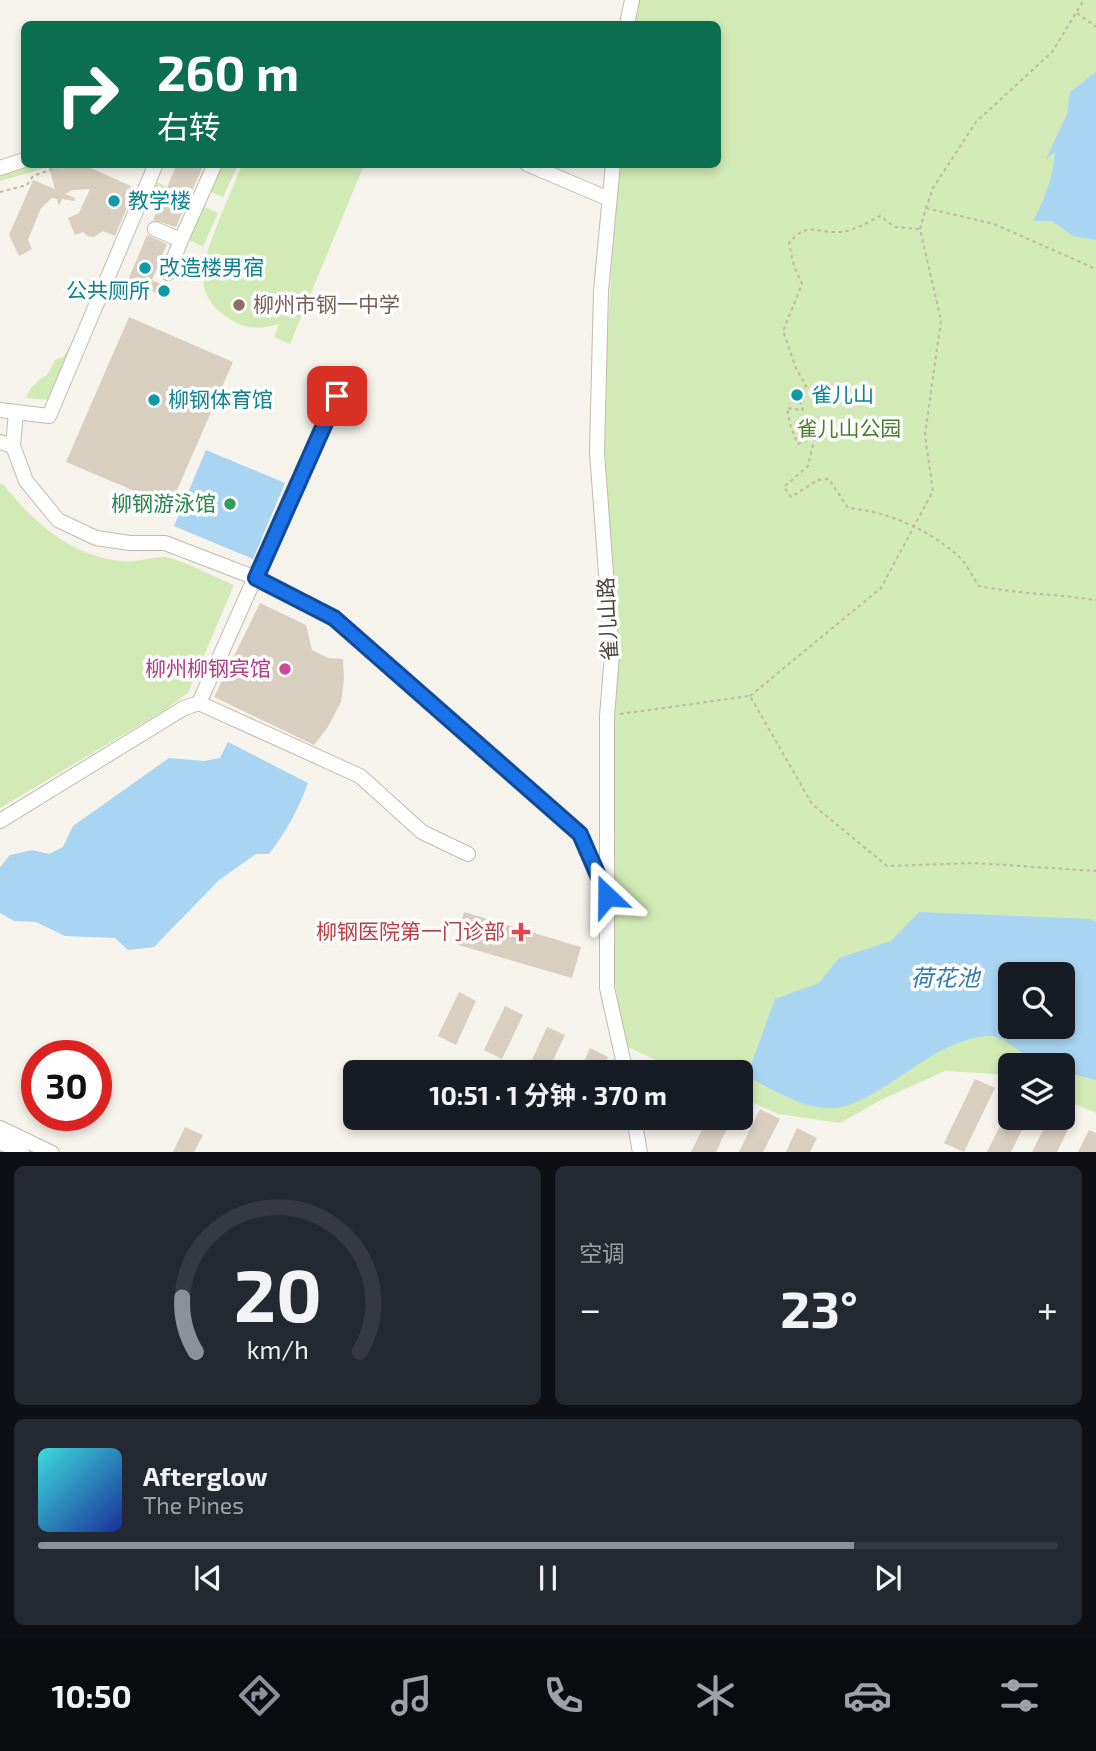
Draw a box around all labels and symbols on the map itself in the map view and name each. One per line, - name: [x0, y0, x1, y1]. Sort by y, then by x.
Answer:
- place label: 教学楼: [128, 187, 191, 212]
- marker: 教学楼: [106, 193, 122, 209]
- place label: 改造楼男宿: [159, 254, 264, 279]
- marker: 改造楼男宿: [137, 260, 153, 276]
- place label: 公共厕所: [66, 277, 150, 302]
- marker: 公共厕所: [156, 283, 172, 299]
- place label: 柳州市钢一中学: [253, 291, 400, 316]
- marker: 柳州市钢一中学: [231, 297, 247, 313]
- pin: [307, 366, 367, 426]
- place label: 雀儿山: [811, 381, 874, 406]
- place label: 柳钢体育馆: [168, 386, 273, 411]
- marker: 雀儿山: [789, 387, 805, 403]
- marker: 柳钢体育馆: [146, 392, 162, 408]
- park label: 雀儿山公园: [797, 415, 902, 440]
- place label: 柳钢游泳馆: [111, 490, 216, 515]
- marker: 柳钢游泳馆: [222, 496, 238, 512]
- street label: 雀儿山路: [592, 576, 621, 662]
- place label: 柳州柳钢宾馆: [145, 655, 271, 680]
- marker: 柳州柳钢宾馆: [277, 661, 293, 677]
- position arrow: [570, 859, 644, 933]
- place label: 柳钢医院第一门诊部: [316, 918, 505, 943]
- marker: 柳钢医院第一门诊部: [511, 922, 531, 942]
- water label: 荷花池: [911, 963, 982, 991]
- speed limit sign: 30: [21, 1040, 112, 1131]

